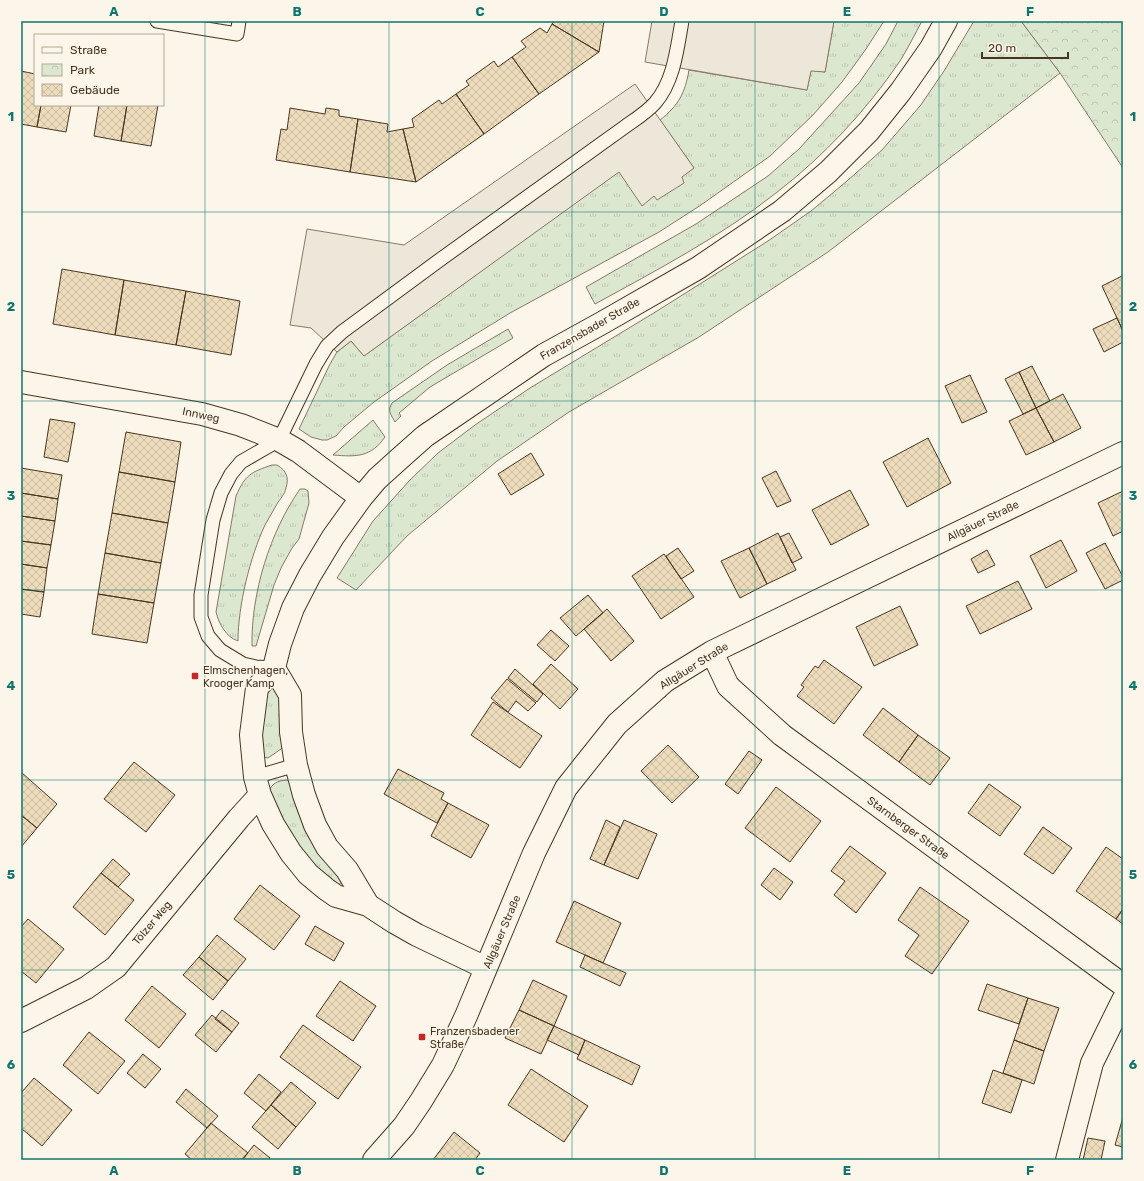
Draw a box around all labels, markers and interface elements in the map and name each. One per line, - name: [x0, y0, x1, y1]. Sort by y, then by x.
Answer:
- text: A: [109, 4, 119, 19]
- text: B: [292, 4, 302, 19]
- text: C: [475, 4, 485, 19]
- text: D: [659, 4, 669, 19]
- text: E: [843, 4, 851, 19]
- text: F: [1026, 4, 1034, 19]
- legend: [34, 34, 164, 106]
- scale bar: [982, 34, 1068, 60]
- text: 20 m: [988, 41, 1016, 55]
- text: Straße: [70, 43, 107, 57]
- text: Park: [70, 63, 96, 77]
- text: Gebäude: [70, 83, 120, 97]
- text: 1: [8, 109, 14, 124]
- text: 1: [1130, 109, 1136, 124]
- street label: Franzensbader Straße: [538, 295, 642, 363]
- text: 2: [7, 299, 15, 314]
- text: 2: [1129, 299, 1137, 314]
- street label: Innweg: [181, 405, 221, 425]
- text: 3: [7, 488, 16, 503]
- text: 3: [1129, 488, 1138, 503]
- street label: Allgäuer Straße: [945, 498, 1021, 544]
- street label: Allgäuer Straße: [657, 640, 731, 692]
- place label: Elmschenhagen, Krooger Kamp: [203, 664, 288, 690]
- marker: Elmschenhagen, Krooger Kamp: [190, 671, 200, 681]
- text: 4: [7, 678, 16, 693]
- text: 4: [1129, 678, 1138, 693]
- street label: Starnberger Straße: [864, 794, 952, 862]
- text: 5: [7, 867, 15, 882]
- text: 5: [1129, 867, 1137, 882]
- street label: Allgäuer Straße: [481, 893, 523, 971]
- street label: Tölzer Weg: [130, 898, 174, 948]
- place label: Franzensbadener Straße: [430, 1025, 520, 1051]
- marker: Franzensbadener Straße: [417, 1032, 427, 1042]
- text: 6: [7, 1057, 16, 1072]
- text: 6: [1129, 1057, 1138, 1072]
- text: A: [109, 1163, 119, 1178]
- text: B: [292, 1163, 302, 1178]
- text: C: [475, 1163, 485, 1178]
- text: D: [659, 1163, 669, 1178]
- text: E: [843, 1163, 851, 1178]
- text: F: [1026, 1163, 1034, 1178]

